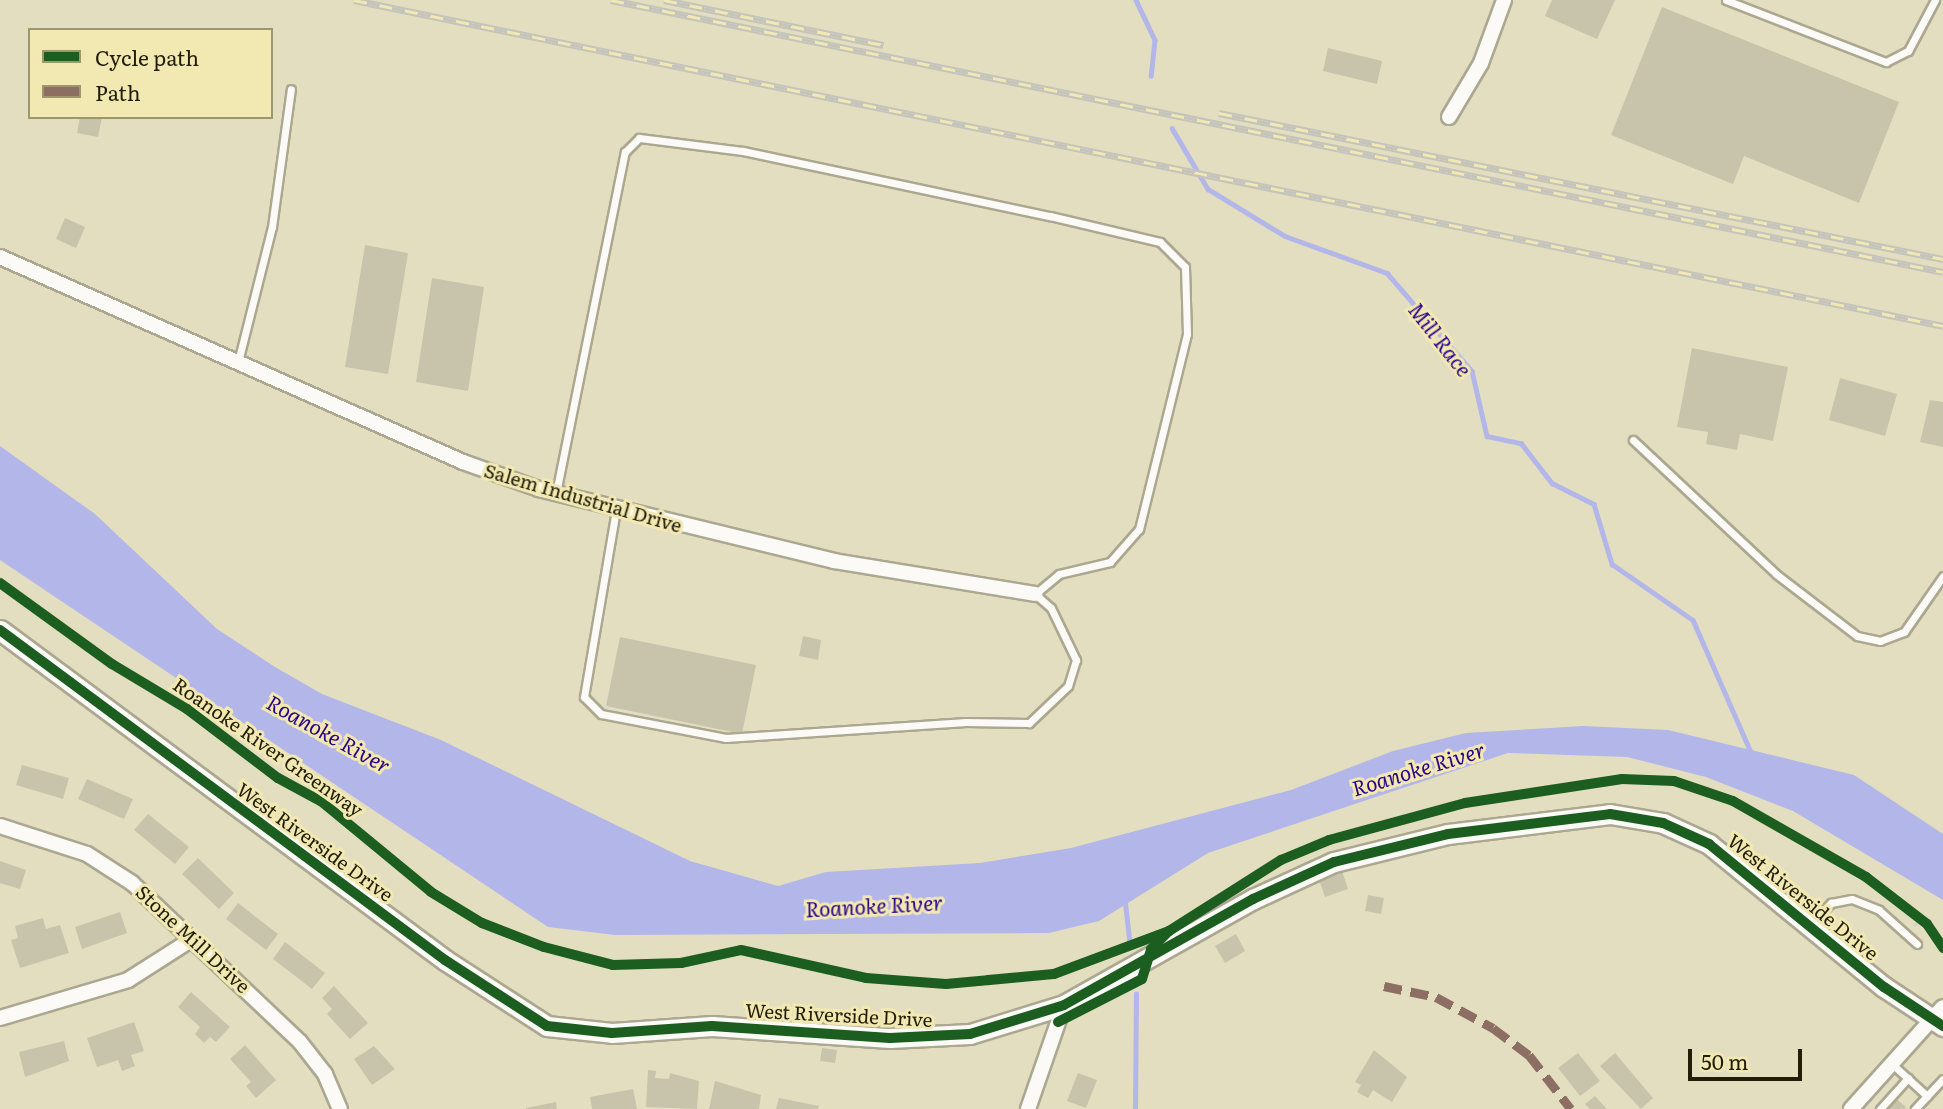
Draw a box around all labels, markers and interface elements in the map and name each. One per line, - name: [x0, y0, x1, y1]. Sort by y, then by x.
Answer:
- legend: [28, 28, 273, 119]
- text: Cycle path: [95, 41, 199, 72]
- text: Path: [95, 76, 141, 107]
- water label: Mill Race: [1404, 297, 1478, 381]
- street label: Salem Industrial Drive: [482, 459, 684, 537]
- street label: Roanoke River Greenway: [169, 673, 367, 821]
- water label: Roanoke River: [263, 689, 395, 777]
- water label: Roanoke River: [1348, 736, 1488, 800]
- street label: West Riverside Drive: [233, 778, 397, 906]
- street label: West Riverside Drive: [1723, 829, 1883, 965]
- street label: Stone Mill Drive: [131, 880, 255, 998]
- water label: Roanoke River: [805, 889, 943, 921]
- street label: West Riverside Drive: [745, 999, 933, 1031]
- scale bar: [1691, 1036, 1805, 1080]
- text: 50 m: [1701, 1045, 1748, 1076]

